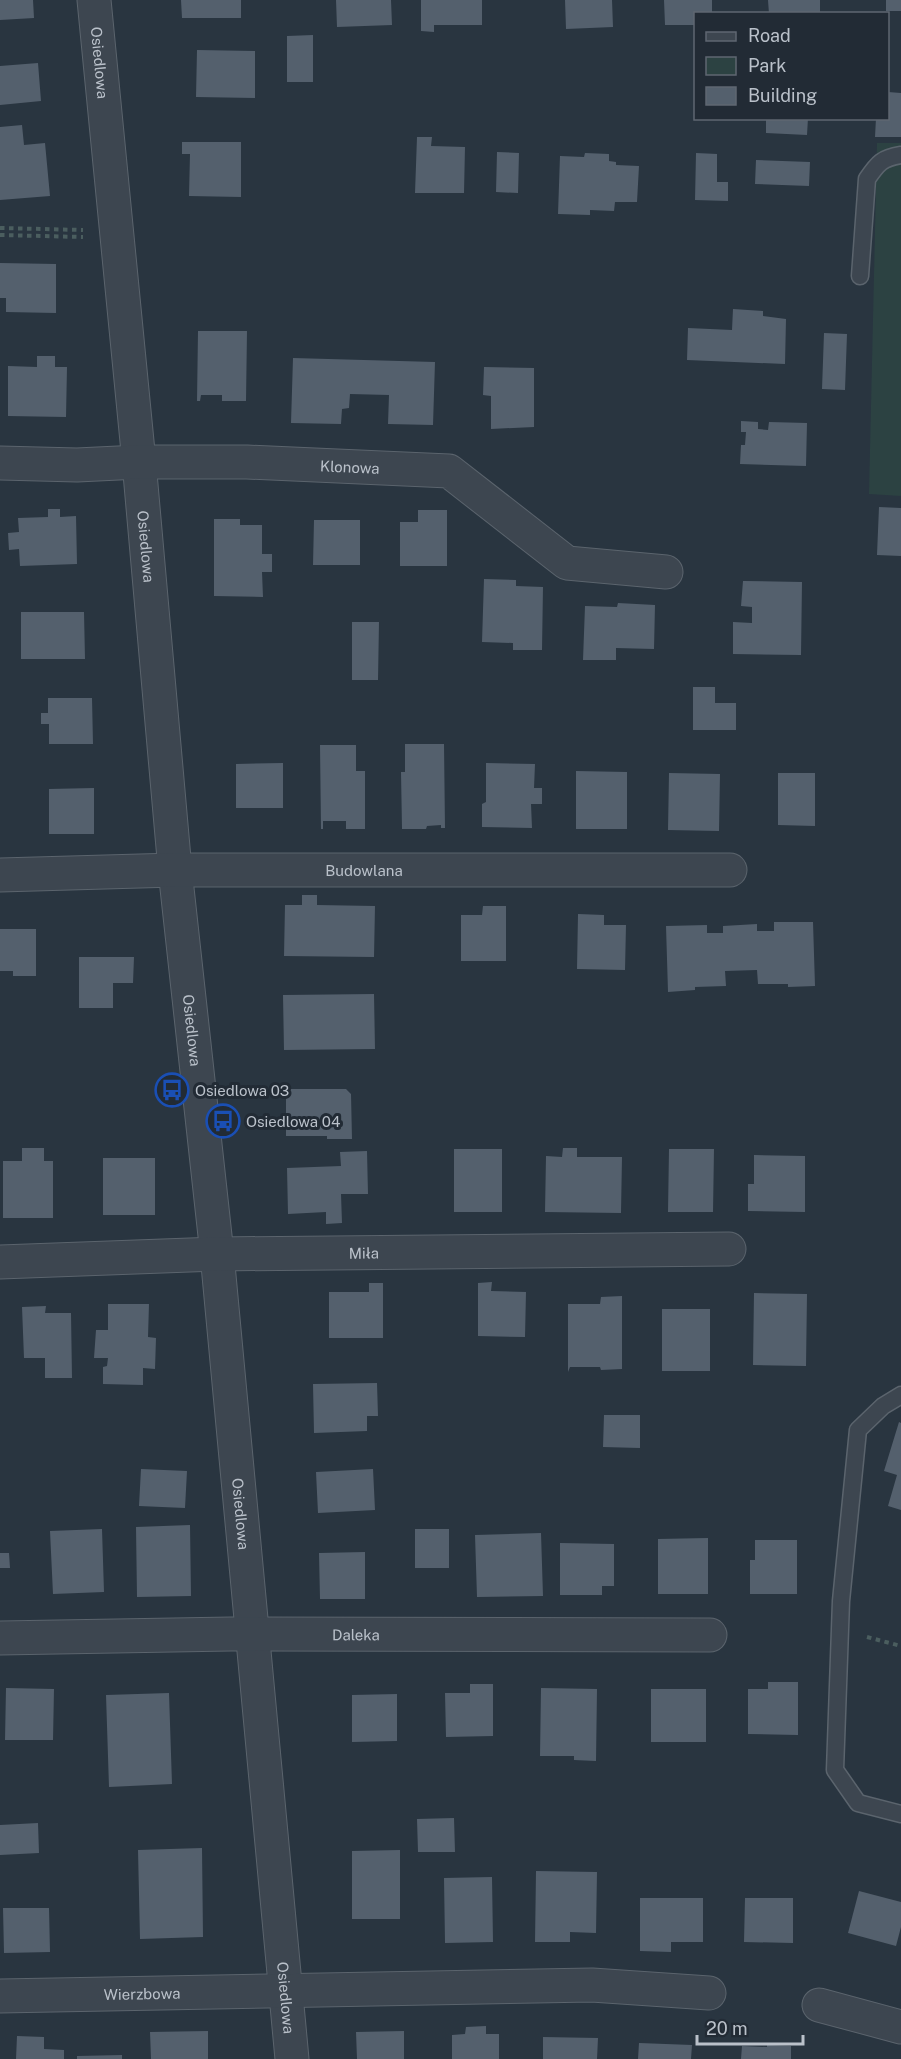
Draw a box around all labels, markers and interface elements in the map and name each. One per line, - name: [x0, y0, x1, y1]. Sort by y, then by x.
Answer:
- legend: [694, 12, 889, 120]
- text: Road: [748, 25, 791, 46]
- street label: Osiedlowa: [88, 26, 112, 99]
- text: Park: [748, 55, 786, 76]
- text: Building: [748, 85, 817, 106]
- street label: Klonowa: [320, 457, 380, 476]
- street label: Osiedlowa: [135, 510, 158, 583]
- street label: Budowlana: [325, 862, 403, 879]
- street label: Osiedlowa: [180, 993, 205, 1067]
- bus stop icon: Osiedlowa 03: [154, 1072, 190, 1108]
- place label: Osiedlowa 03: [195, 1082, 289, 1099]
- bus stop icon: Osiedlowa 04: [205, 1103, 241, 1139]
- place label: Osiedlowa 04: [246, 1113, 340, 1130]
- street label: Miła: [349, 1244, 379, 1261]
- street label: Osiedlowa: [229, 1477, 253, 1551]
- street label: Daleka: [332, 1626, 380, 1643]
- street label: Osiedlowa: [274, 1961, 298, 2034]
- street label: Wierzbowa: [103, 1984, 181, 2003]
- scale bar: [697, 2008, 804, 2046]
- text: 20 m: [706, 2018, 748, 2039]

